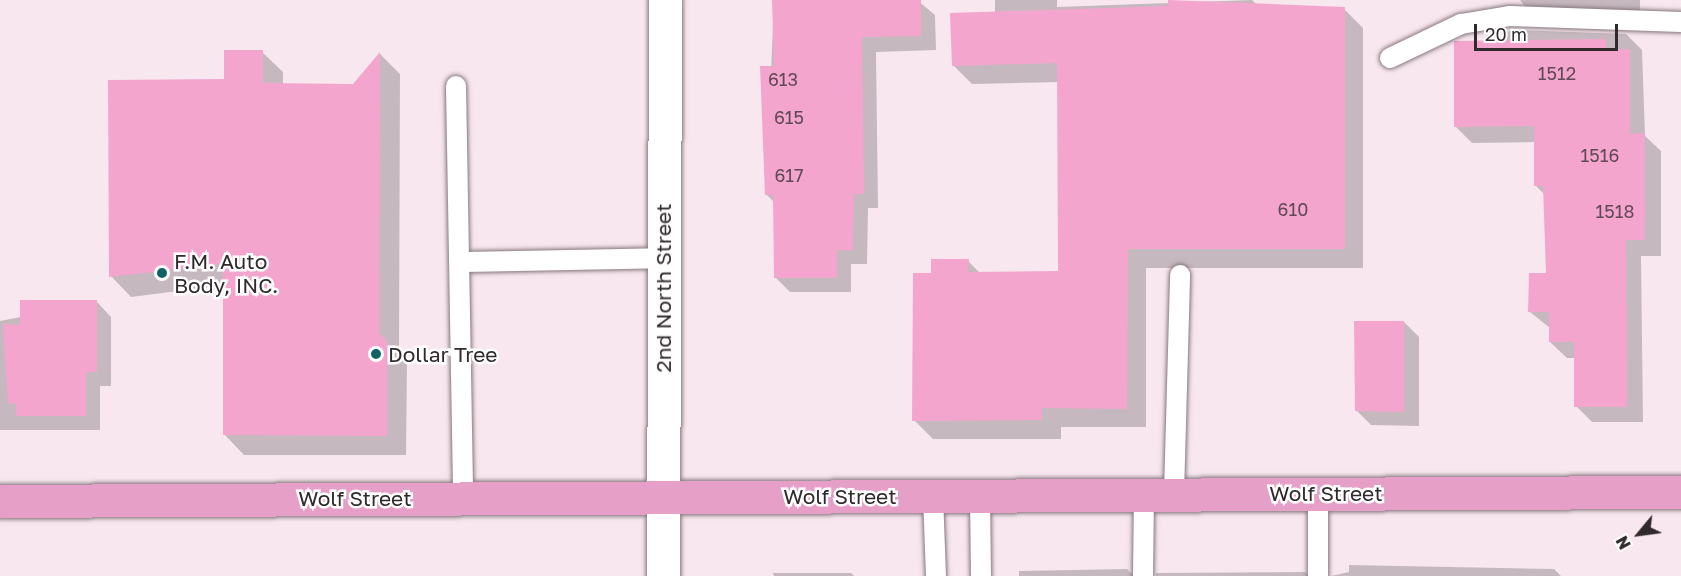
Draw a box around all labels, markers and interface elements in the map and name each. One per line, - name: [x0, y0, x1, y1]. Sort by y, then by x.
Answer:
- scale bar: [1477, 12, 1621, 50]
- text: 20 m: [1485, 23, 1527, 45]
- house number: 1512: [1538, 62, 1576, 84]
- house number: 613: [768, 68, 798, 90]
- house number: 615: [774, 106, 804, 128]
- house number: 1516: [1581, 144, 1619, 166]
- house number: 617: [774, 164, 804, 186]
- house number: 610: [1278, 198, 1308, 220]
- house number: 1518: [1596, 200, 1634, 222]
- street label: 2nd North Street: [650, 203, 676, 373]
- place label: F.M. Auto Body, INC.: [174, 248, 278, 298]
- marker: F.M. Auto Body, INC.: [155, 266, 169, 280]
- place label: Dollar Tree: [388, 341, 498, 367]
- marker: Dollar Tree: [369, 347, 383, 361]
- street label: Wolf Street: [1269, 480, 1383, 506]
- street label: Wolf Street: [783, 483, 897, 509]
- street label: Wolf Street: [298, 485, 412, 511]
- north arrow: [1609, 504, 1669, 564]
- text: N: [1612, 533, 1635, 553]

